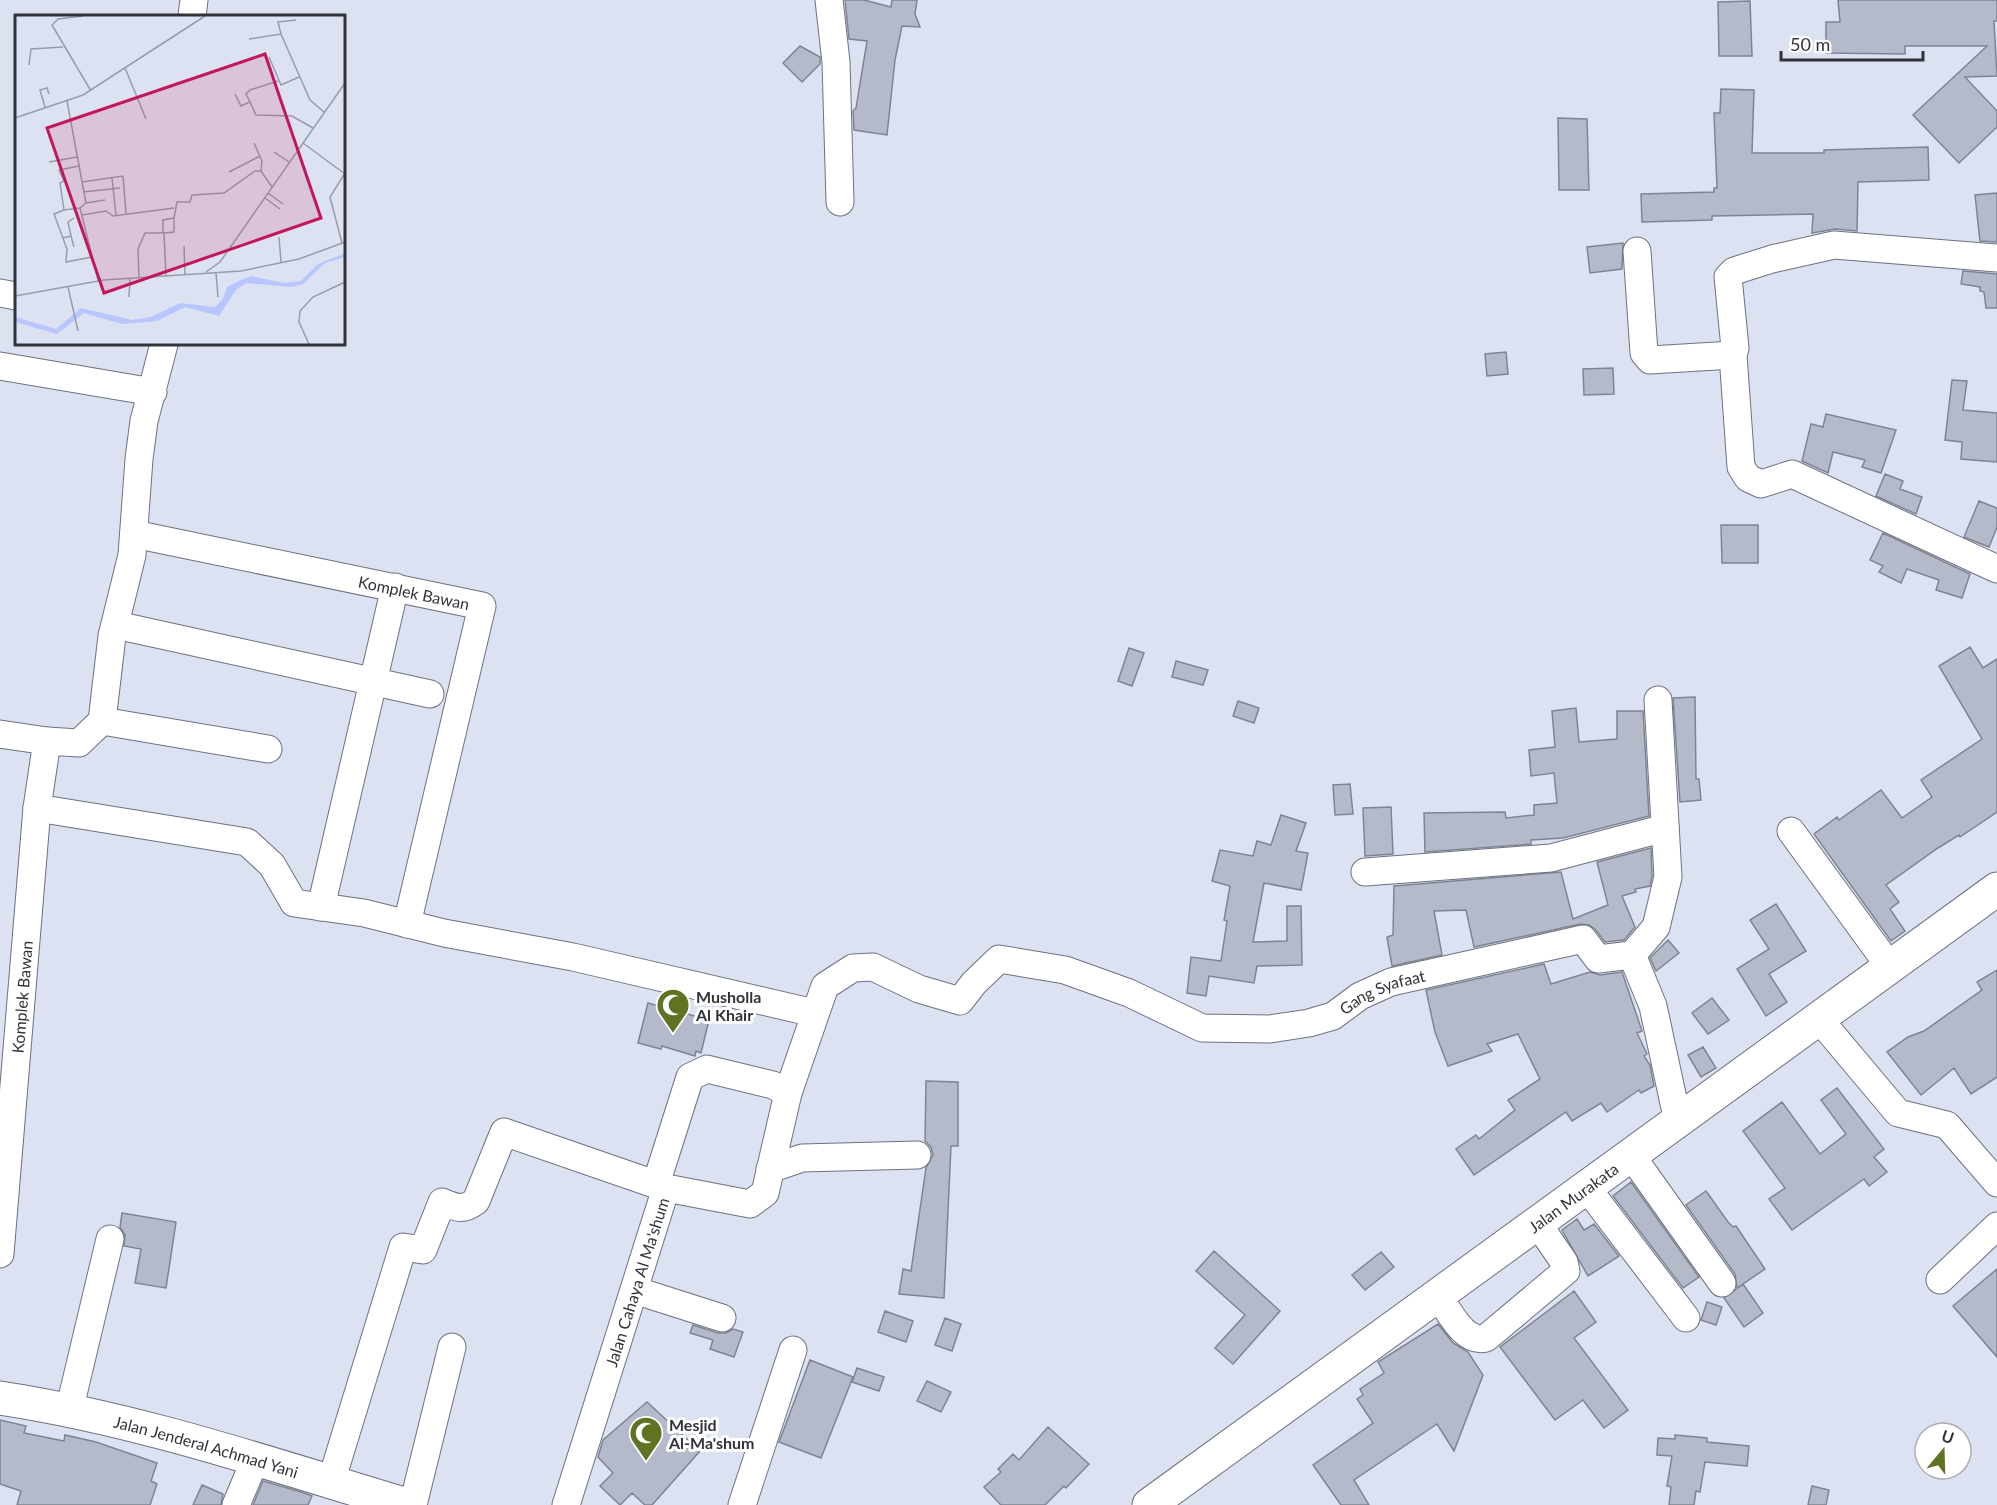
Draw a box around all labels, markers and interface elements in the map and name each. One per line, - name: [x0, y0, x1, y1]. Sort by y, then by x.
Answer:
- inset map: [15, 15, 345, 345]
- scale bar: [1781, 24, 1924, 62]
- text: 50 m: [1790, 33, 1830, 55]
- street label: Komplek Bawan: [357, 571, 471, 613]
- street label: Komplek Bawan: [7, 940, 35, 1054]
- street label: Gang Syafaat: [1335, 965, 1427, 1018]
- mosque icon: Musholla Al Khair: [655, 987, 691, 1034]
- place label: Musholla Al Khair: [695, 987, 761, 1024]
- street label: Jalan Murakata: [1524, 1158, 1621, 1236]
- street label: Jalan Cahaya Al Ma'shum: [601, 1195, 672, 1369]
- street label: Jalan Jenderal Achmad Yani: [112, 1411, 301, 1481]
- mosque icon: Mesjid Al-Ma'shum: [628, 1415, 664, 1462]
- place label: Mesjid Al-Ma'shum: [668, 1415, 755, 1452]
- north arrow: [1913, 1421, 1973, 1481]
- text: U: [1939, 1425, 1957, 1447]

